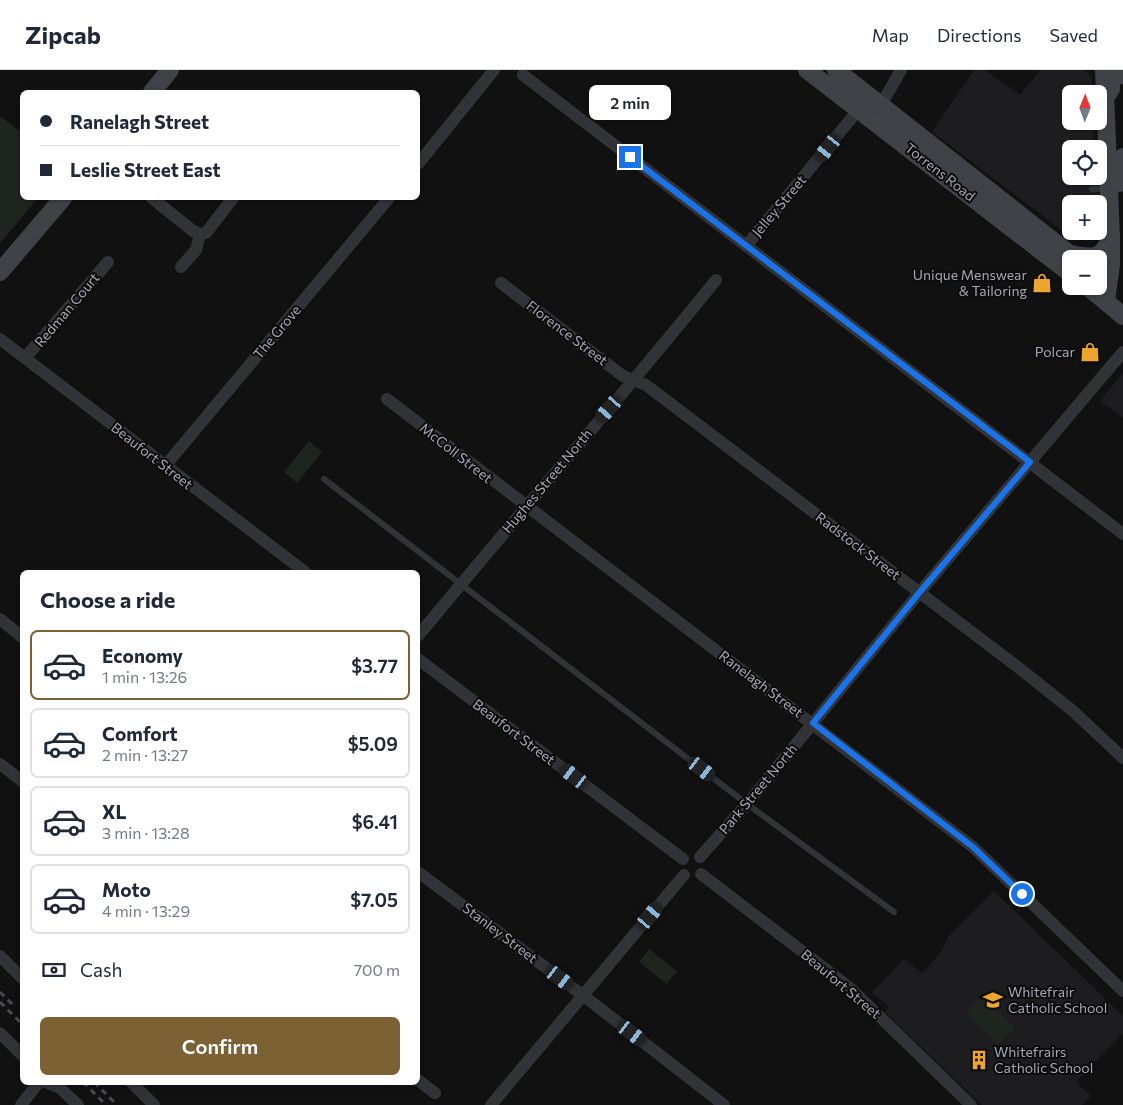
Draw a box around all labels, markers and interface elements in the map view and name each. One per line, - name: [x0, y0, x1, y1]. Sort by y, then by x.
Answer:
- text: Zipcab: [25, 20, 101, 49]
- text: Map: [872, 24, 909, 46]
- text: Directions: [937, 24, 1021, 46]
- text: Saved: [1049, 24, 1098, 46]
- callout: 2 min: [589, 84, 671, 119]
- north arrow: [1062, 85, 1108, 130]
- map controls: [1062, 85, 1107, 295]
- text: 2 min: [610, 93, 650, 112]
- text: Ranelagh Street: [70, 110, 209, 133]
- car: [812, 132, 843, 164]
- street label: Torrens Road: [902, 139, 979, 204]
- button: locate: [1062, 140, 1107, 185]
- route end: [619, 146, 641, 168]
- text: Leslie Street East: [70, 158, 221, 181]
- street label: Jelley Street: [748, 171, 809, 240]
- button: +: [1062, 195, 1107, 240]
- button: −: [1062, 250, 1107, 295]
- place label: Unique Menswear & Tailoring: [913, 266, 1027, 299]
- street label: Redman Court: [31, 269, 103, 350]
- shop icon: Unique Menswear & Tailoring: [1031, 272, 1053, 294]
- street label: Florence Street: [523, 297, 611, 369]
- street label: The Grove: [249, 301, 304, 362]
- shop icon: Polcar: [1079, 341, 1101, 363]
- place label: Polcar: [1035, 343, 1075, 360]
- car: [593, 393, 624, 425]
- street label: Beaufort Street: [108, 419, 197, 493]
- street label: McColl Street: [417, 419, 496, 486]
- street label: Hughes Street North: [498, 425, 595, 536]
- street label: Radstock Street: [813, 508, 904, 583]
- text: Choose a ride: [40, 586, 175, 613]
- icon: car: [42, 643, 87, 688]
- text: Economy: [102, 644, 183, 667]
- street label: Ranelagh Street: [716, 646, 807, 721]
- text: $3.77: [351, 654, 398, 677]
- text: 1 min · 13:26: [102, 667, 187, 686]
- street label: Beaufort Street: [470, 695, 559, 768]
- icon: car: [42, 721, 87, 766]
- text: Comfort: [102, 722, 178, 745]
- text: $5.09: [348, 732, 398, 755]
- street label: Park Street North: [715, 740, 800, 837]
- text: 2 min · 13:27: [102, 745, 188, 764]
- car: [685, 754, 718, 784]
- car: [557, 761, 590, 791]
- icon: car: [42, 799, 87, 844]
- text: XL: [102, 800, 127, 823]
- text: $6.41: [352, 810, 398, 833]
- text: 3 min · 13:28: [102, 823, 190, 842]
- icon: car: [42, 877, 87, 922]
- text: Moto: [102, 878, 151, 901]
- route start: [1011, 883, 1033, 905]
- text: $7.05: [350, 888, 398, 911]
- street label: Stanley Street: [459, 899, 541, 966]
- car: [634, 900, 665, 932]
- text: 4 min · 13:29: [102, 901, 190, 920]
- street label: Beaufort Street: [798, 945, 885, 1022]
- icon: cash: [40, 956, 68, 984]
- text: Cash: [80, 958, 122, 981]
- text: 700 m: [354, 960, 400, 979]
- car: [543, 963, 576, 993]
- place label: Whitefrair Catholic School: [1008, 983, 1107, 1016]
- school or university icon: Whitefrair Catholic School: [982, 989, 1004, 1011]
- button: Confirm: [40, 1017, 400, 1075]
- car: [615, 1018, 648, 1048]
- place label: Whitefrairs Catholic School: [994, 1043, 1093, 1076]
- building icon: Whitefrairs Catholic School: [968, 1049, 990, 1071]

